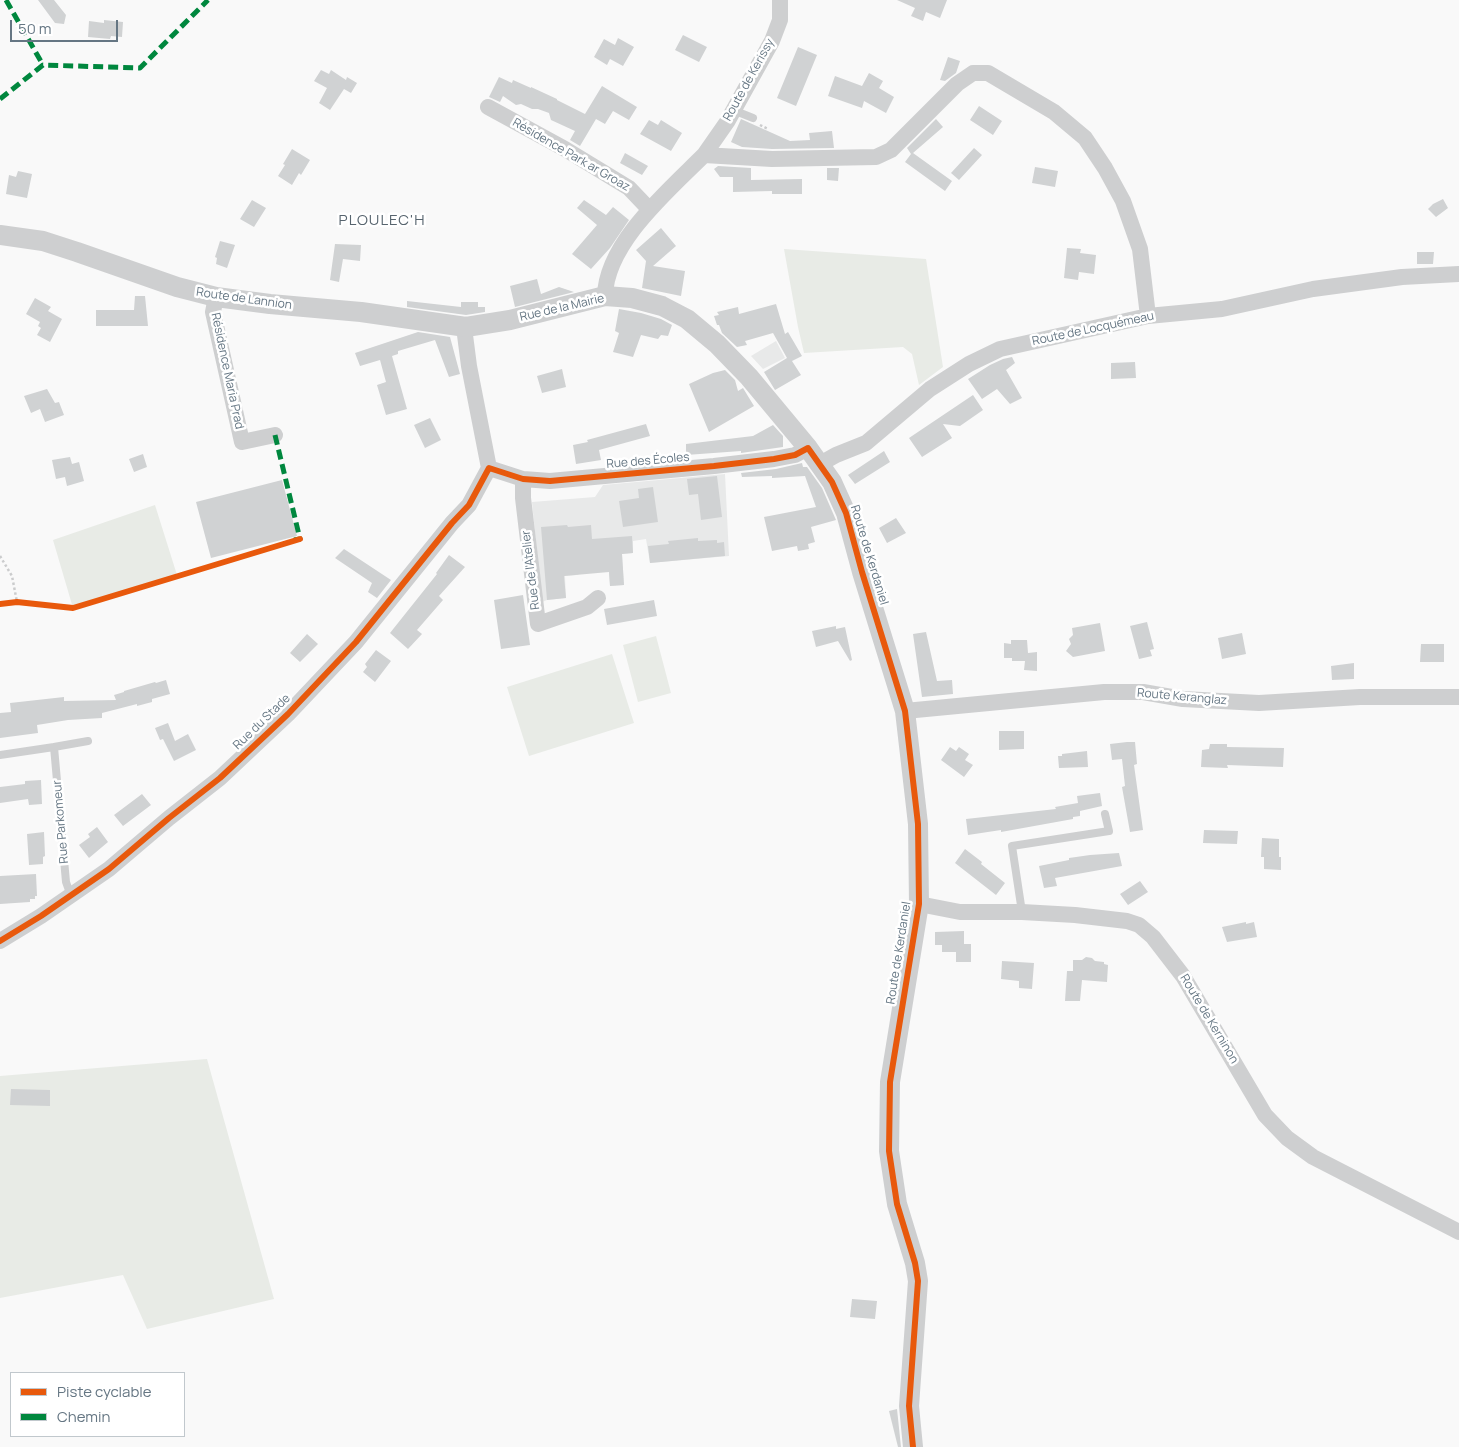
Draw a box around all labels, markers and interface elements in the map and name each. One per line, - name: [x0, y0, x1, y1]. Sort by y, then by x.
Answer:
- scale bar: [12, 10, 120, 42]
- text: 50 m: [18, 18, 52, 39]
- street label: Route de Kerissy: [720, 36, 778, 124]
- street label: Résidence Park ar Groaz: [510, 115, 632, 195]
- district label: PLOULEC'H: [337, 212, 427, 230]
- street label: Route de Lannion: [195, 285, 293, 313]
- street label: Rue de la Mairie: [518, 291, 606, 325]
- street label: Route de Locquémeau: [1031, 309, 1155, 349]
- street label: Résidence Maria Prad: [208, 311, 246, 431]
- street label: Rue des Écoles: [606, 450, 690, 472]
- street label: Route de Kerdaniel: [847, 503, 891, 607]
- street label: Rue de l'Atelier: [519, 529, 543, 611]
- street label: Route Keranglaz: [1136, 686, 1228, 708]
- street label: Rue du Stade: [230, 691, 294, 753]
- street label: Rue Parkomeur: [50, 780, 72, 864]
- street label: Route de Kerdaniel: [884, 901, 914, 1005]
- street label: Route de Kerninon: [1177, 972, 1241, 1066]
- legend: [10, 1372, 185, 1437]
- text: Piste cyclable: [57, 1381, 152, 1402]
- text: Chemin: [57, 1406, 110, 1427]

